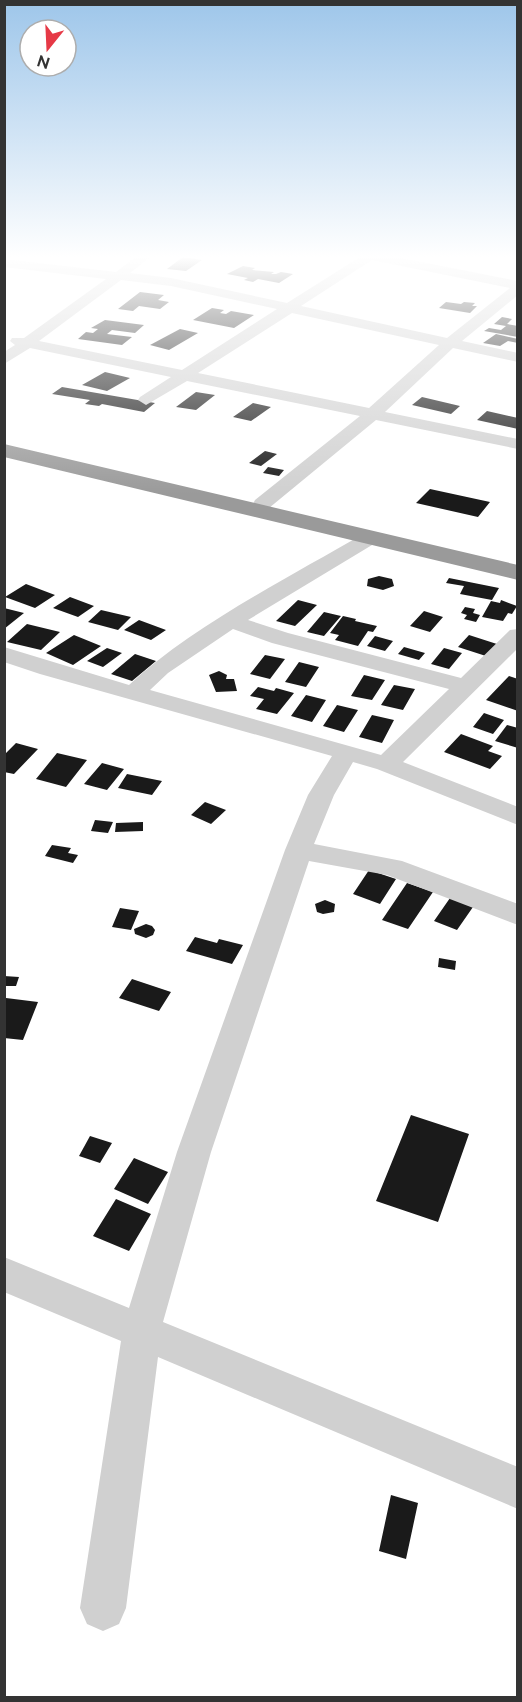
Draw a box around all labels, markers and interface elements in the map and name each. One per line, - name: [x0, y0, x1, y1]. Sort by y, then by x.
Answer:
- north arrow: [18, 18, 78, 78]
- text: N: [35, 51, 52, 73]

